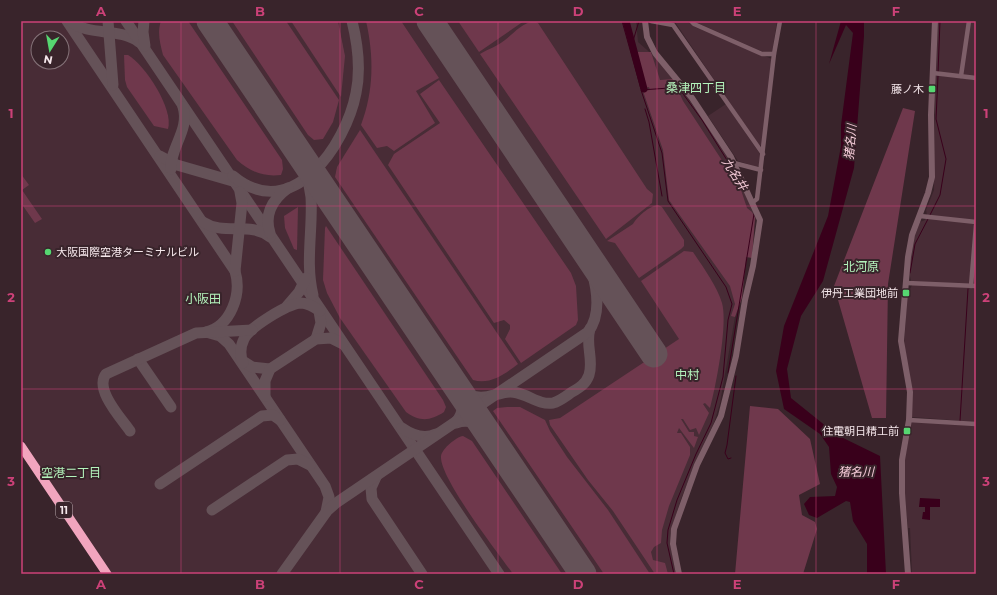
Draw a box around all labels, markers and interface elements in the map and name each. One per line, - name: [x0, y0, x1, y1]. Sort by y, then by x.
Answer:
- text: A: [95, 3, 107, 19]
- text: B: [255, 3, 265, 19]
- text: C: [414, 3, 424, 19]
- text: D: [573, 3, 584, 19]
- text: E: [733, 3, 742, 19]
- text: F: [892, 3, 900, 19]
- north arrow: [30, 30, 70, 70]
- text: N: [42, 52, 54, 68]
- district label: 桑津四丁目: [666, 80, 726, 95]
- place label: 藤ノ木: [891, 82, 924, 96]
- marker: 藤ノ木: [927, 84, 937, 94]
- text: 1: [8, 105, 14, 121]
- text: 1: [983, 105, 989, 121]
- water label: 猪名川: [841, 121, 859, 161]
- water label: 九名井: [719, 155, 752, 194]
- place label: 大阪国際空港ターミナルビル: [56, 245, 199, 259]
- marker: 大阪国際空港ターミナルビル: [43, 247, 53, 257]
- district label: 北河原: [843, 259, 879, 274]
- place label: 伊丹工業団地前: [821, 286, 898, 300]
- marker: 伊丹工業団地前: [901, 288, 911, 298]
- text: 2: [7, 289, 15, 305]
- text: 2: [982, 289, 990, 305]
- district label: 小阪田: [185, 291, 221, 306]
- district label: 中村: [675, 367, 700, 382]
- place label: 住電朝日精工前: [822, 424, 899, 438]
- marker: 住電朝日精工前: [902, 426, 912, 436]
- water label: 猪名川: [838, 464, 876, 479]
- district label: 空港二丁目: [41, 465, 101, 480]
- text: 3: [6, 473, 15, 489]
- text: 3: [981, 473, 990, 489]
- road number: 11: [56, 502, 72, 518]
- text: A: [95, 576, 107, 592]
- text: B: [255, 576, 265, 592]
- text: C: [414, 576, 424, 592]
- text: D: [573, 576, 584, 592]
- text: E: [733, 576, 742, 592]
- text: F: [892, 576, 900, 592]

